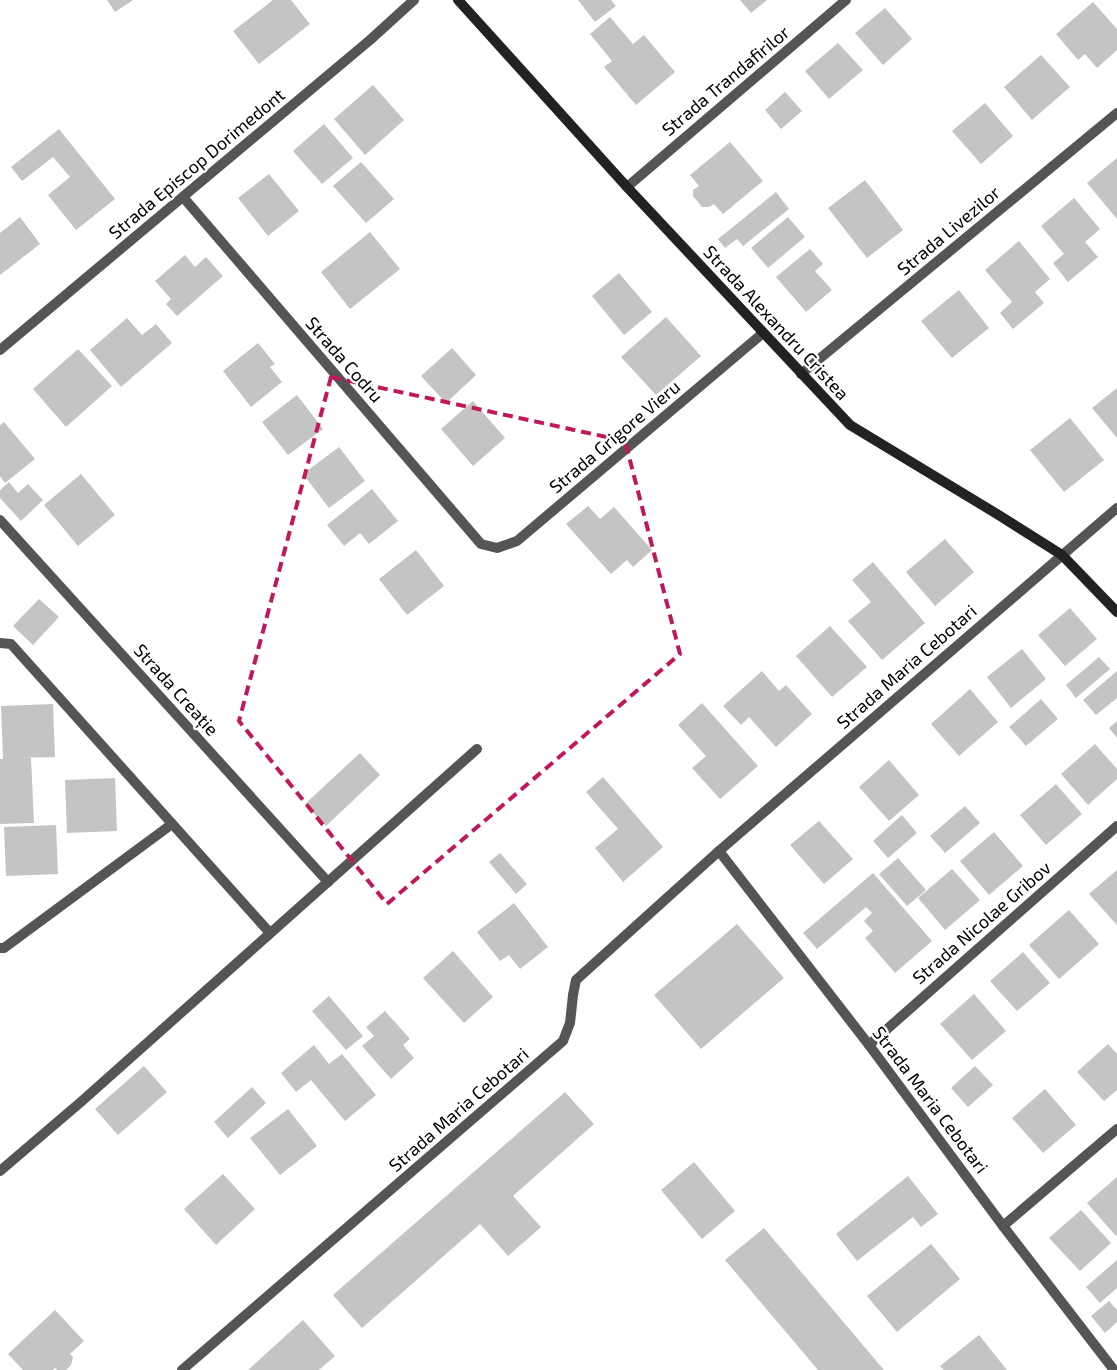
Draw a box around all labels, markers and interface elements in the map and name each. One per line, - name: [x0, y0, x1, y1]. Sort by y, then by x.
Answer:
- street label: Strada Trandafirilor: [657, 20, 794, 140]
- street label: Strada Episcop Dorimedont: [104, 83, 289, 243]
- street label: Strada Livezilor: [892, 181, 1004, 280]
- street label: Strada Alexandru Cristea: [699, 241, 854, 404]
- street label: Strada Codru: [302, 312, 388, 407]
- street label: Strada Grigore Vieru: [544, 375, 684, 497]
- street label: Strada Maria Cebotari: [832, 599, 981, 733]
- street label: Strada Creație: [129, 639, 224, 740]
- street label: Strada Nicolae Gribov: [908, 856, 1055, 988]
- street label: Strada Maria Cebotari: [868, 1022, 993, 1177]
- street label: Strada Maria Cebotari: [384, 1042, 533, 1176]

